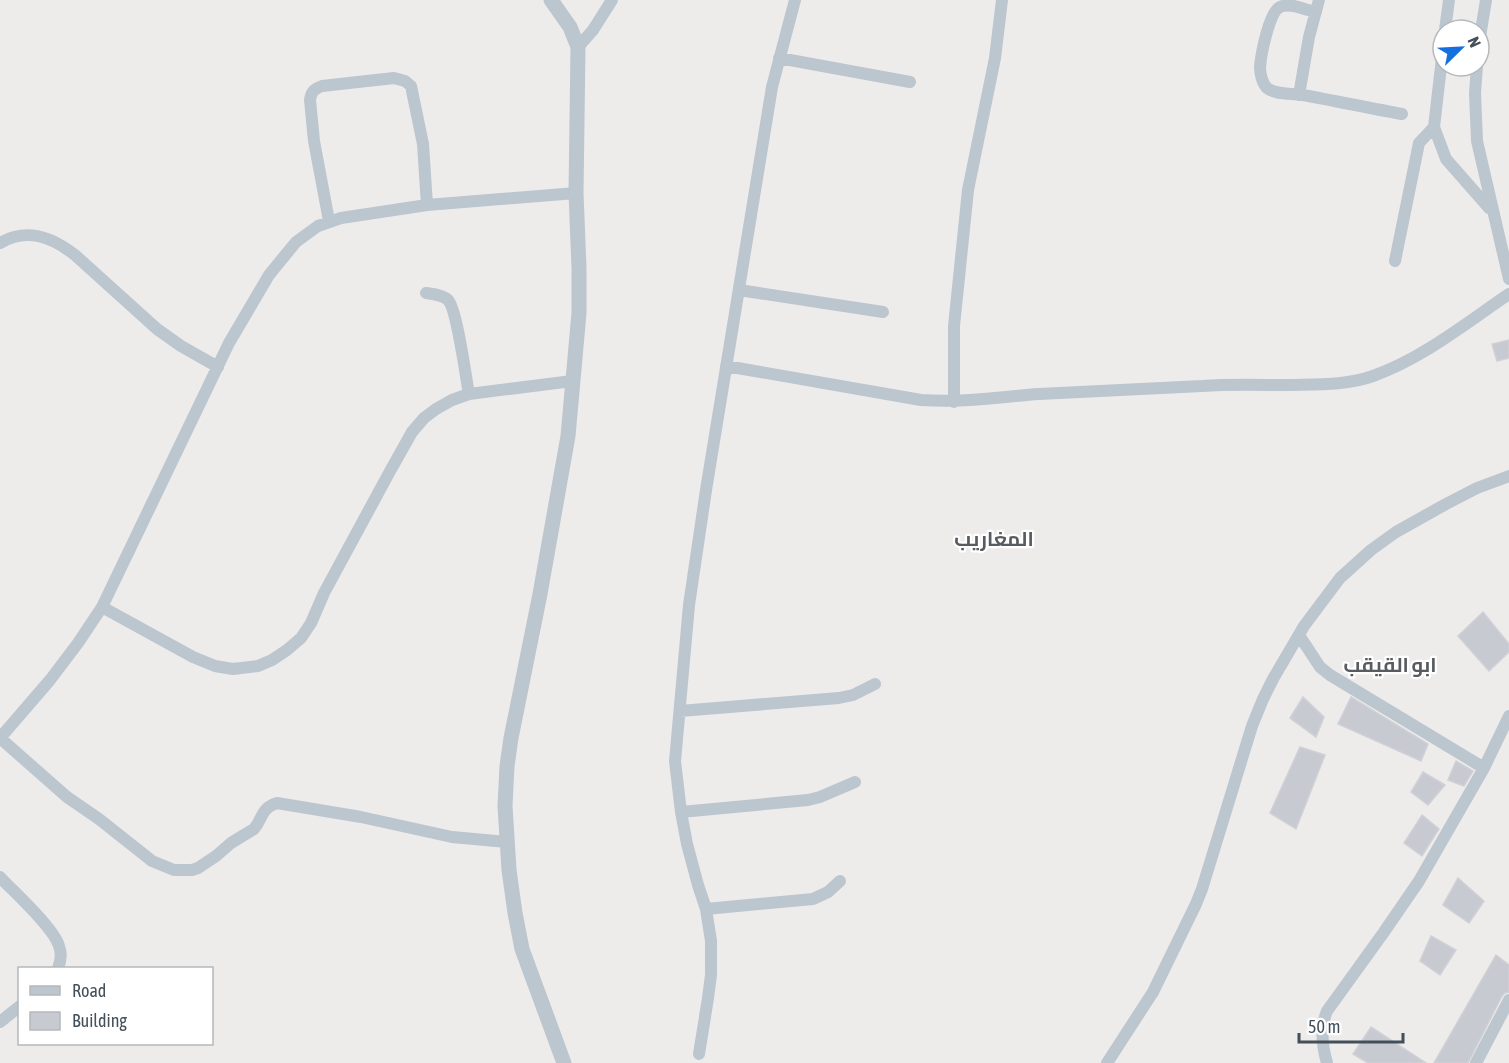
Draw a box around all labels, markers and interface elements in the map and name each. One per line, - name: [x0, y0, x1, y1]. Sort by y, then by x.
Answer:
- north arrow: [1431, 18, 1491, 78]
- text: N: [1465, 34, 1485, 50]
- district label: المغاريب: [954, 527, 1034, 551]
- district label: ابو القيقب: [1344, 653, 1436, 677]
- legend: [18, 967, 213, 1045]
- text: Road: [72, 980, 106, 1001]
- scale bar: [1299, 1006, 1402, 1044]
- text: Building: [72, 1010, 127, 1031]
- text: 50 m: [1308, 1016, 1340, 1037]

